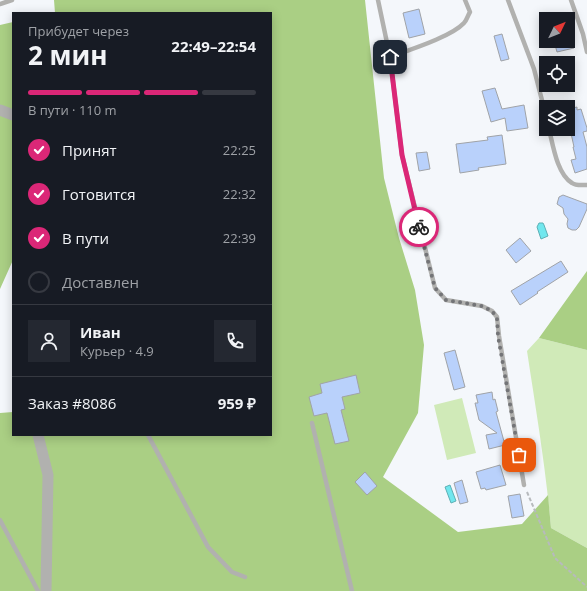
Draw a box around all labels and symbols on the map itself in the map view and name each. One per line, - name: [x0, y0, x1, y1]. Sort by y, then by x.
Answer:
- north arrow: [539, 12, 575, 48]
- pin: [373, 40, 407, 74]
- courier: [399, 207, 439, 247]
- pin: [502, 438, 536, 472]

